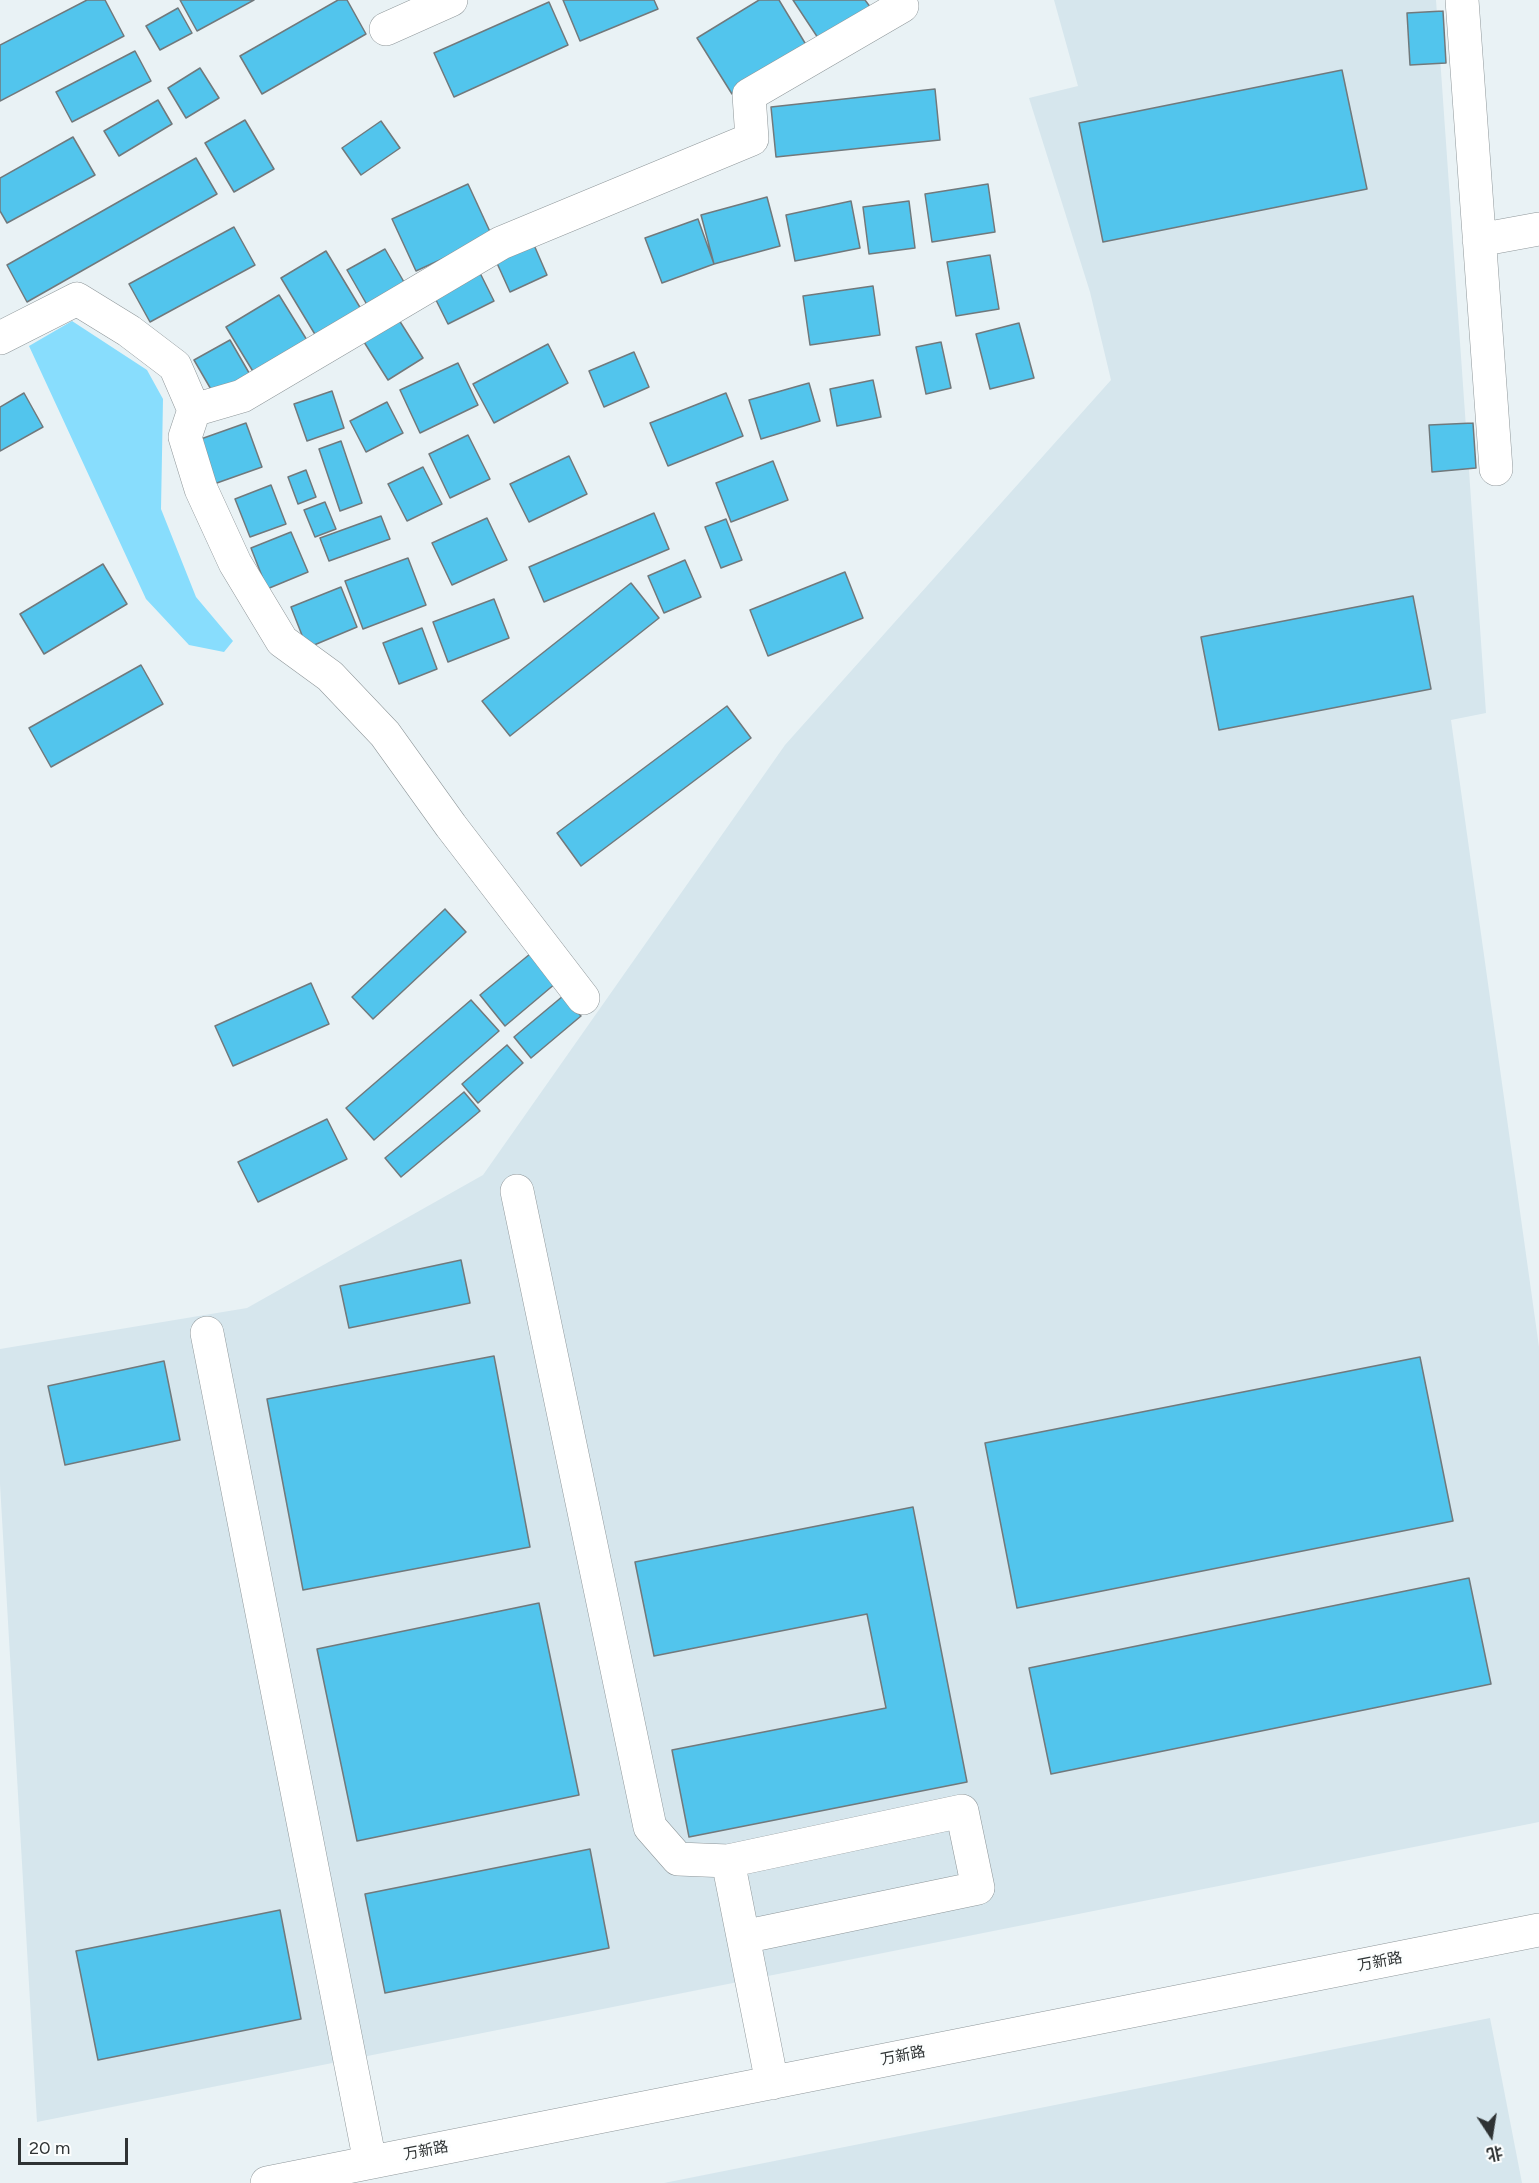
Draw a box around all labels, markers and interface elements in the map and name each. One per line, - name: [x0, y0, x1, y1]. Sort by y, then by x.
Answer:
- street label: 万新路: [1356, 1949, 1404, 1975]
- street label: 万新路: [879, 2043, 927, 2069]
- north arrow: [1461, 2105, 1521, 2165]
- scale bar: [21, 2126, 130, 2164]
- text: 20 m: [29, 2137, 70, 2159]
- street label: 万新路: [402, 2138, 450, 2164]
- text: 北: [1485, 2142, 1505, 2164]

